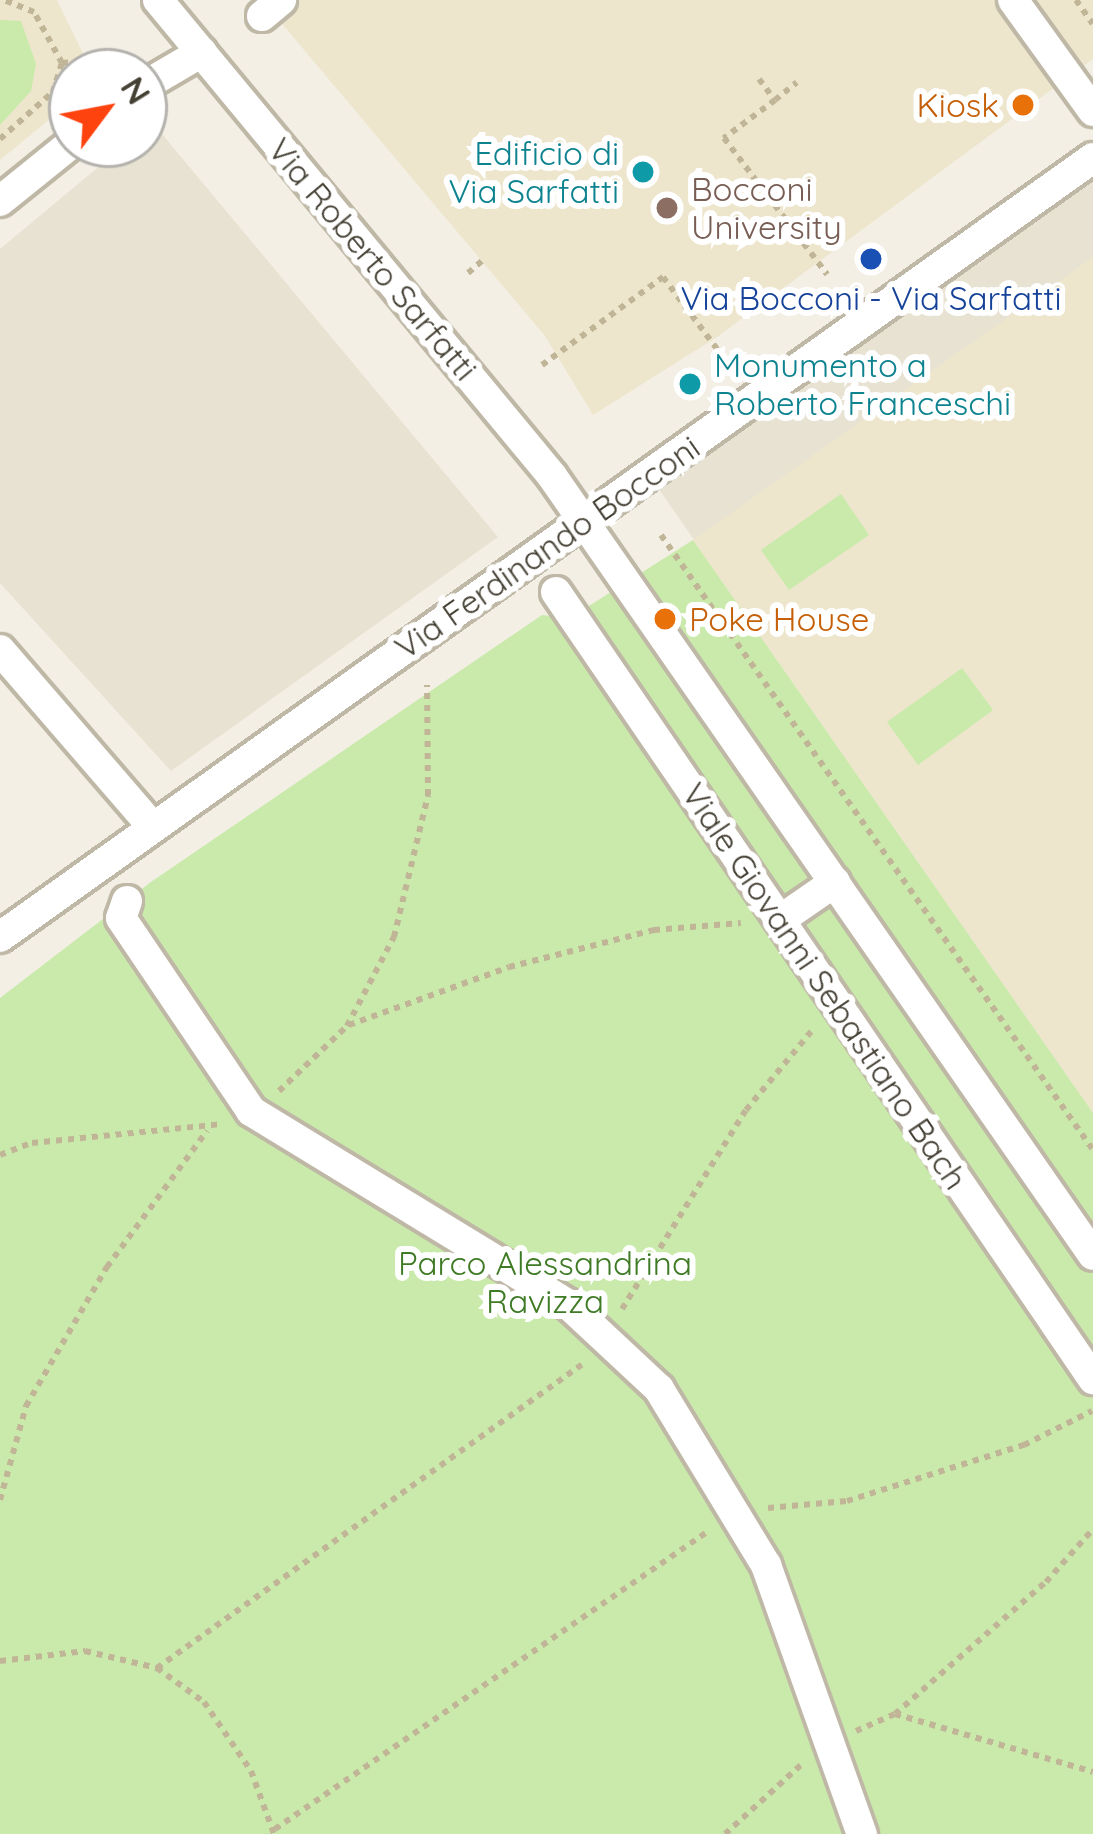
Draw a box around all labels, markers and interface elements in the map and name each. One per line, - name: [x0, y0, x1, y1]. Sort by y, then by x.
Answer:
- north arrow: [48, 48, 168, 168]
- text: N: [113, 69, 160, 111]
- place label: Kiosk: [917, 85, 999, 125]
- marker: Kiosk: [1010, 92, 1036, 118]
- street label: Via Roberto Sarfatti: [260, 130, 486, 388]
- place label: Edificio di Via Sarfatti: [448, 133, 619, 211]
- marker: Edificio di Via Sarfatti: [630, 159, 656, 185]
- place label: Bocconi University: [691, 169, 842, 247]
- marker: Bocconi University: [654, 195, 680, 221]
- marker: Via Bocconi - Via Sarfatti: [858, 246, 884, 272]
- place label: Via Bocconi - Via Sarfatti: [680, 278, 1062, 318]
- place label: Monumento a Roberto Franceschi: [714, 345, 1011, 423]
- marker: Monumento a Roberto Franceschi: [677, 371, 703, 397]
- street label: Via Ferdinando Bocconi: [387, 427, 707, 667]
- place label: Poke House: [689, 599, 869, 639]
- marker: Poke House: [652, 606, 678, 632]
- street label: Viale Giovanni Sebastiano Bach: [674, 775, 976, 1197]
- park label: Parco Alessandrina Ravizza: [398, 1243, 692, 1321]

